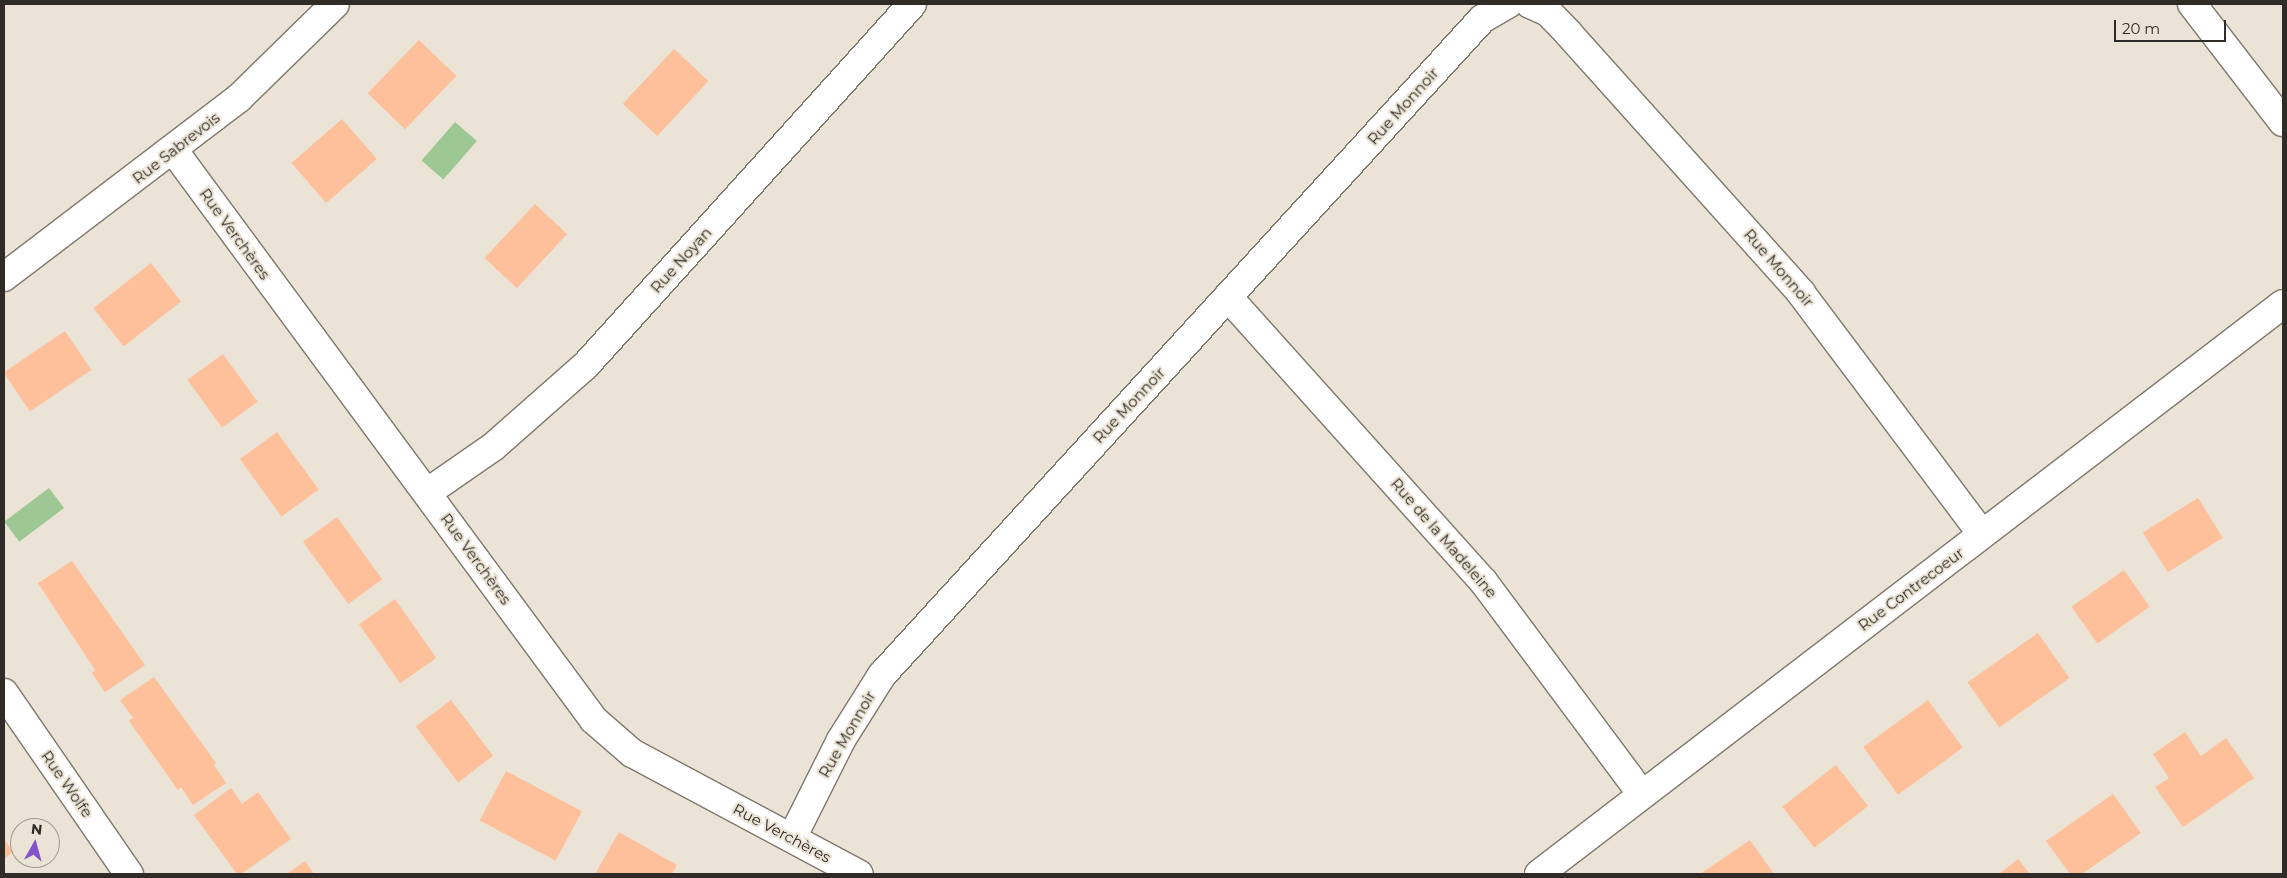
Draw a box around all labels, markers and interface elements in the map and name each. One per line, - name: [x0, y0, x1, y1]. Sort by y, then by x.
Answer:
- scale bar: [2117, 10, 2230, 42]
- text: 20 m: [2122, 19, 2160, 38]
- street label: Rue Monnoir: [1364, 64, 1442, 148]
- street label: Rue Sabrevois: [129, 108, 223, 188]
- street label: Rue Verchères: [196, 185, 274, 283]
- street label: Rue Noyan: [647, 223, 715, 297]
- street label: Rue Monnoir: [1740, 225, 1818, 311]
- street label: Rue Monnoir: [1089, 363, 1169, 447]
- street label: Rue de la Madeleine: [1387, 475, 1501, 601]
- street label: Rue Verchères: [437, 510, 515, 608]
- street label: Rue Contrecoeur: [1855, 543, 1967, 635]
- street label: Rue Monnoir: [815, 687, 879, 781]
- street label: Rue Wolfe: [37, 747, 97, 821]
- street label: Rue Verchères: [730, 800, 834, 866]
- north arrow: [10, 818, 60, 868]
- text: N: [30, 819, 43, 839]

